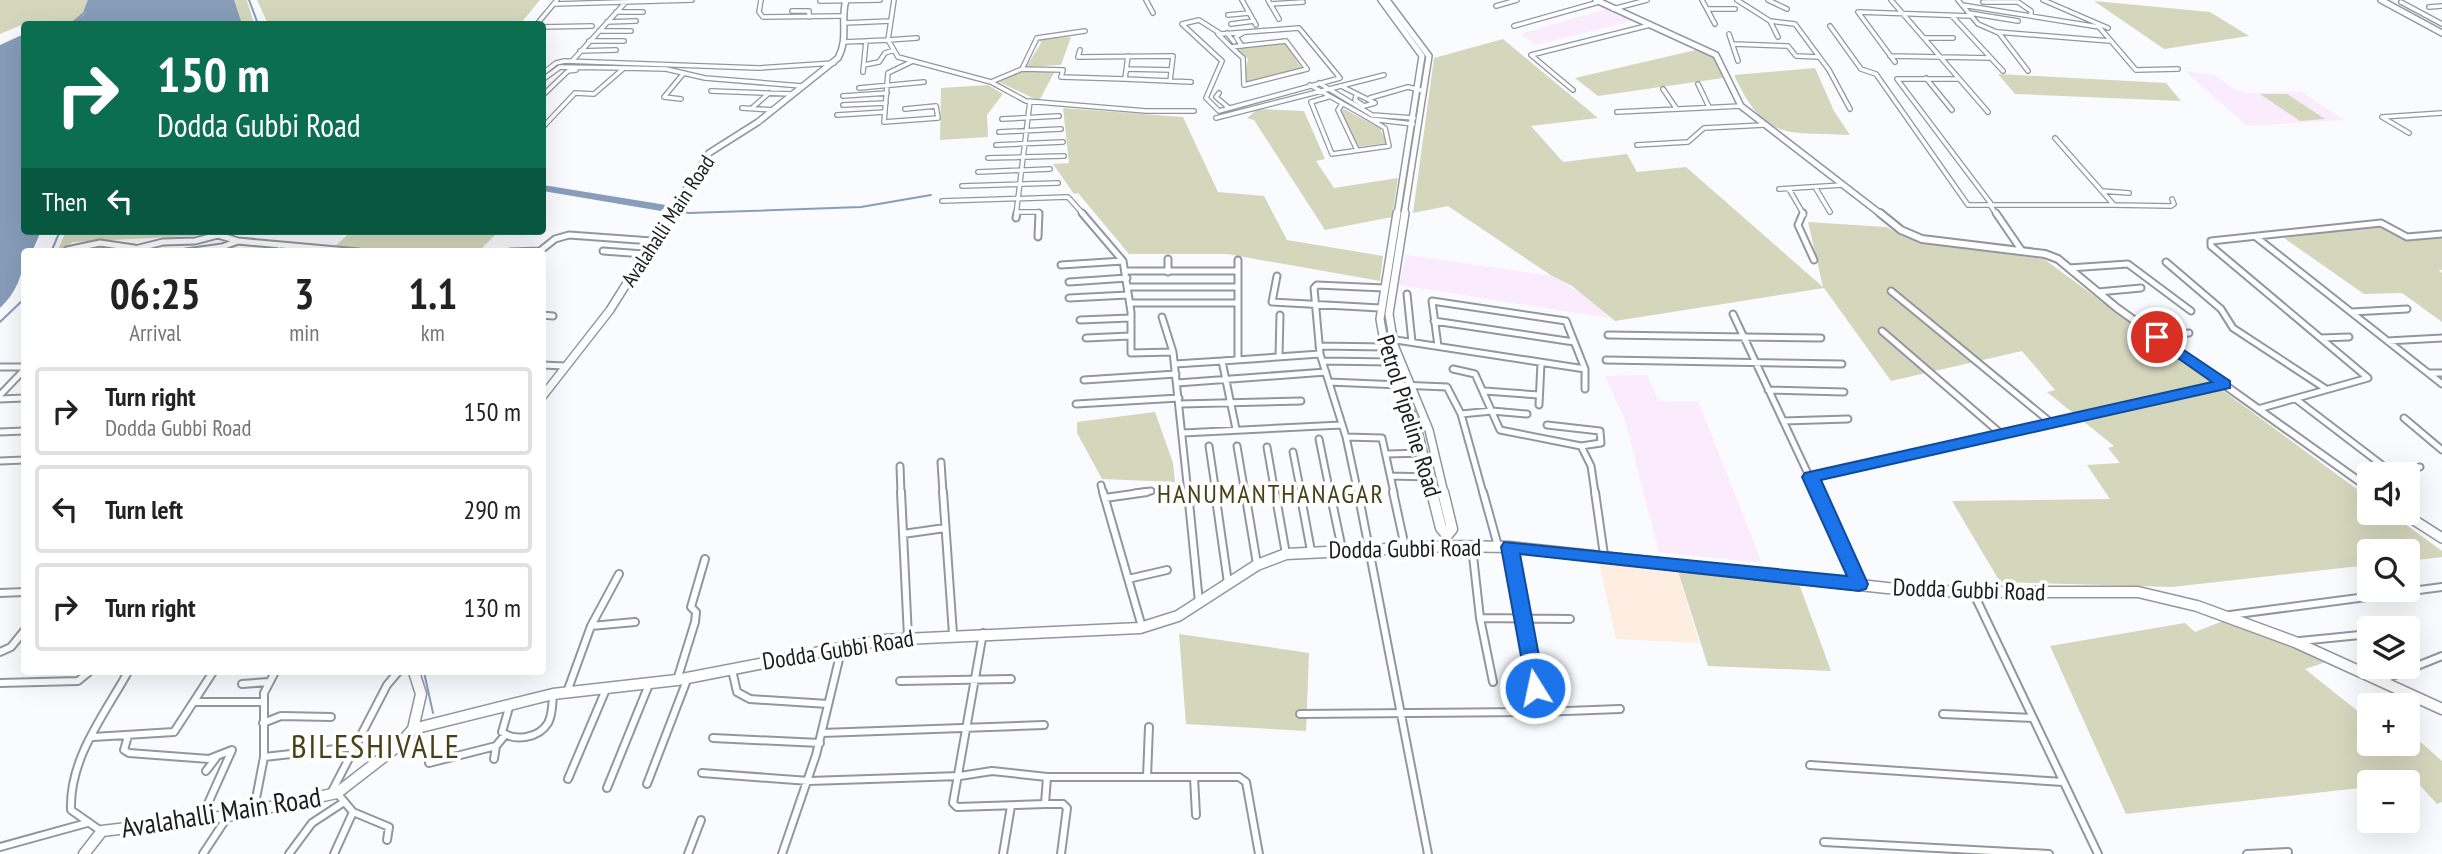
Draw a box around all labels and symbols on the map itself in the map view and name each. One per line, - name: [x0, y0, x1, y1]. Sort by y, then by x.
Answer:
- street label: Avalahalli Main Road: [615, 150, 720, 292]
- pin: [2127, 307, 2187, 367]
- street label: Petrol Pipeline Road: [1370, 331, 1449, 501]
- district label: HANUMANTHANAGAR: [1157, 477, 1385, 510]
- street label: Dodda Gubbi Road: [1328, 532, 1482, 565]
- street label: Dodda Gubbi Road: [1892, 571, 2046, 608]
- street label: Dodda Gubbi Road: [760, 622, 916, 677]
- position arrow: [1498, 651, 1572, 725]
- district label: BILESHIVALE: [291, 724, 461, 767]
- street label: Avalahalli Main Road: [118, 777, 324, 846]

